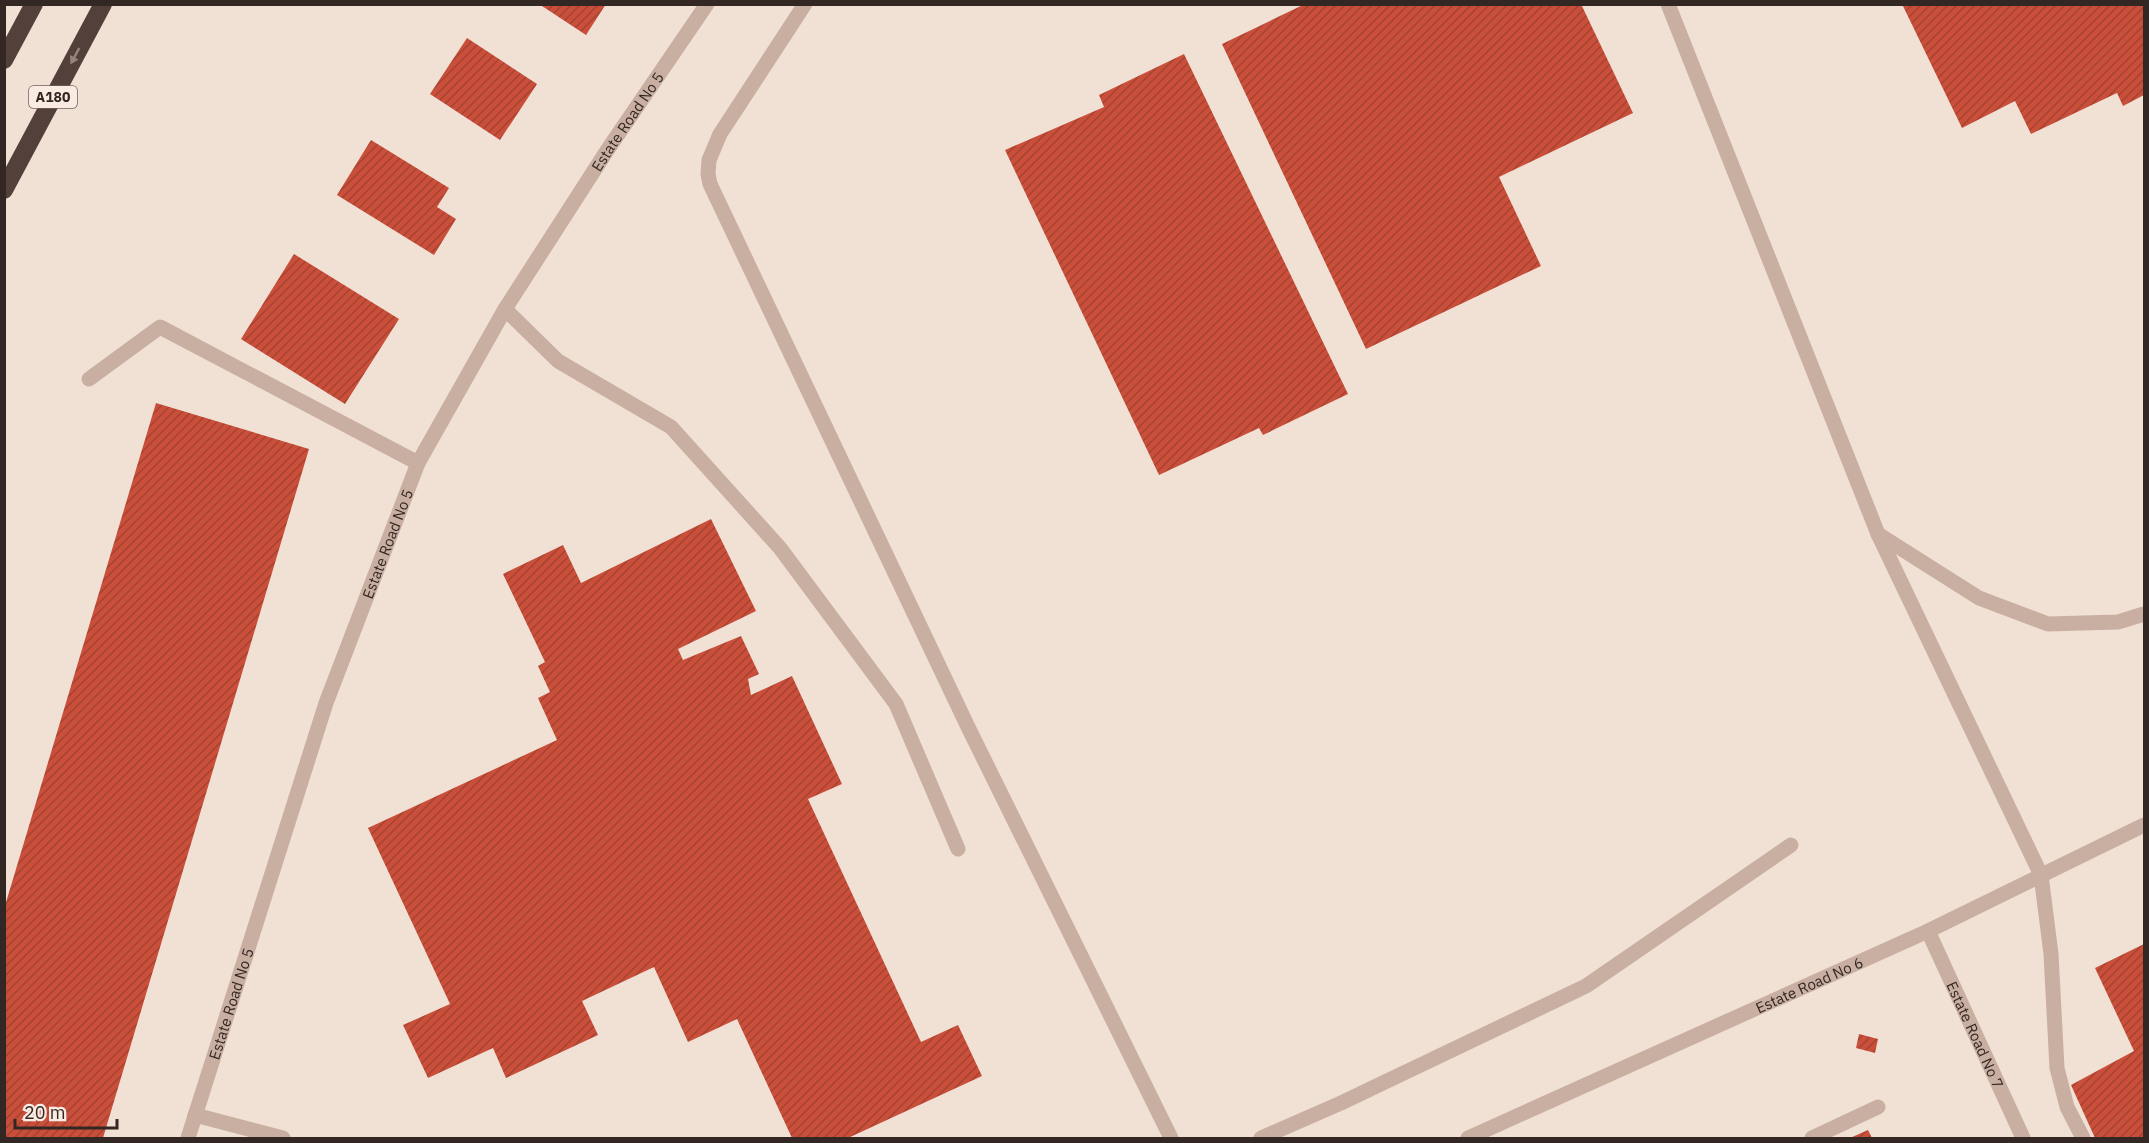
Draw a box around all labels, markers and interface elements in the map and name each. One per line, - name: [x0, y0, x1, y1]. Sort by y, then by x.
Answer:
- one-way arrow: [70, 48, 80, 65]
- street label: Estate Road No 5: [587, 68, 667, 175]
- road number: A180: [29, 86, 77, 108]
- street label: Estate Road No 5: [357, 486, 417, 601]
- street label: Estate Road No 5: [204, 945, 257, 1062]
- street label: Estate Road No 6: [1752, 952, 1866, 1017]
- street label: Estate Road No 7: [1943, 978, 2008, 1091]
- scale bar: [15, 1092, 117, 1130]
- text: 20 m: [24, 1101, 66, 1124]

